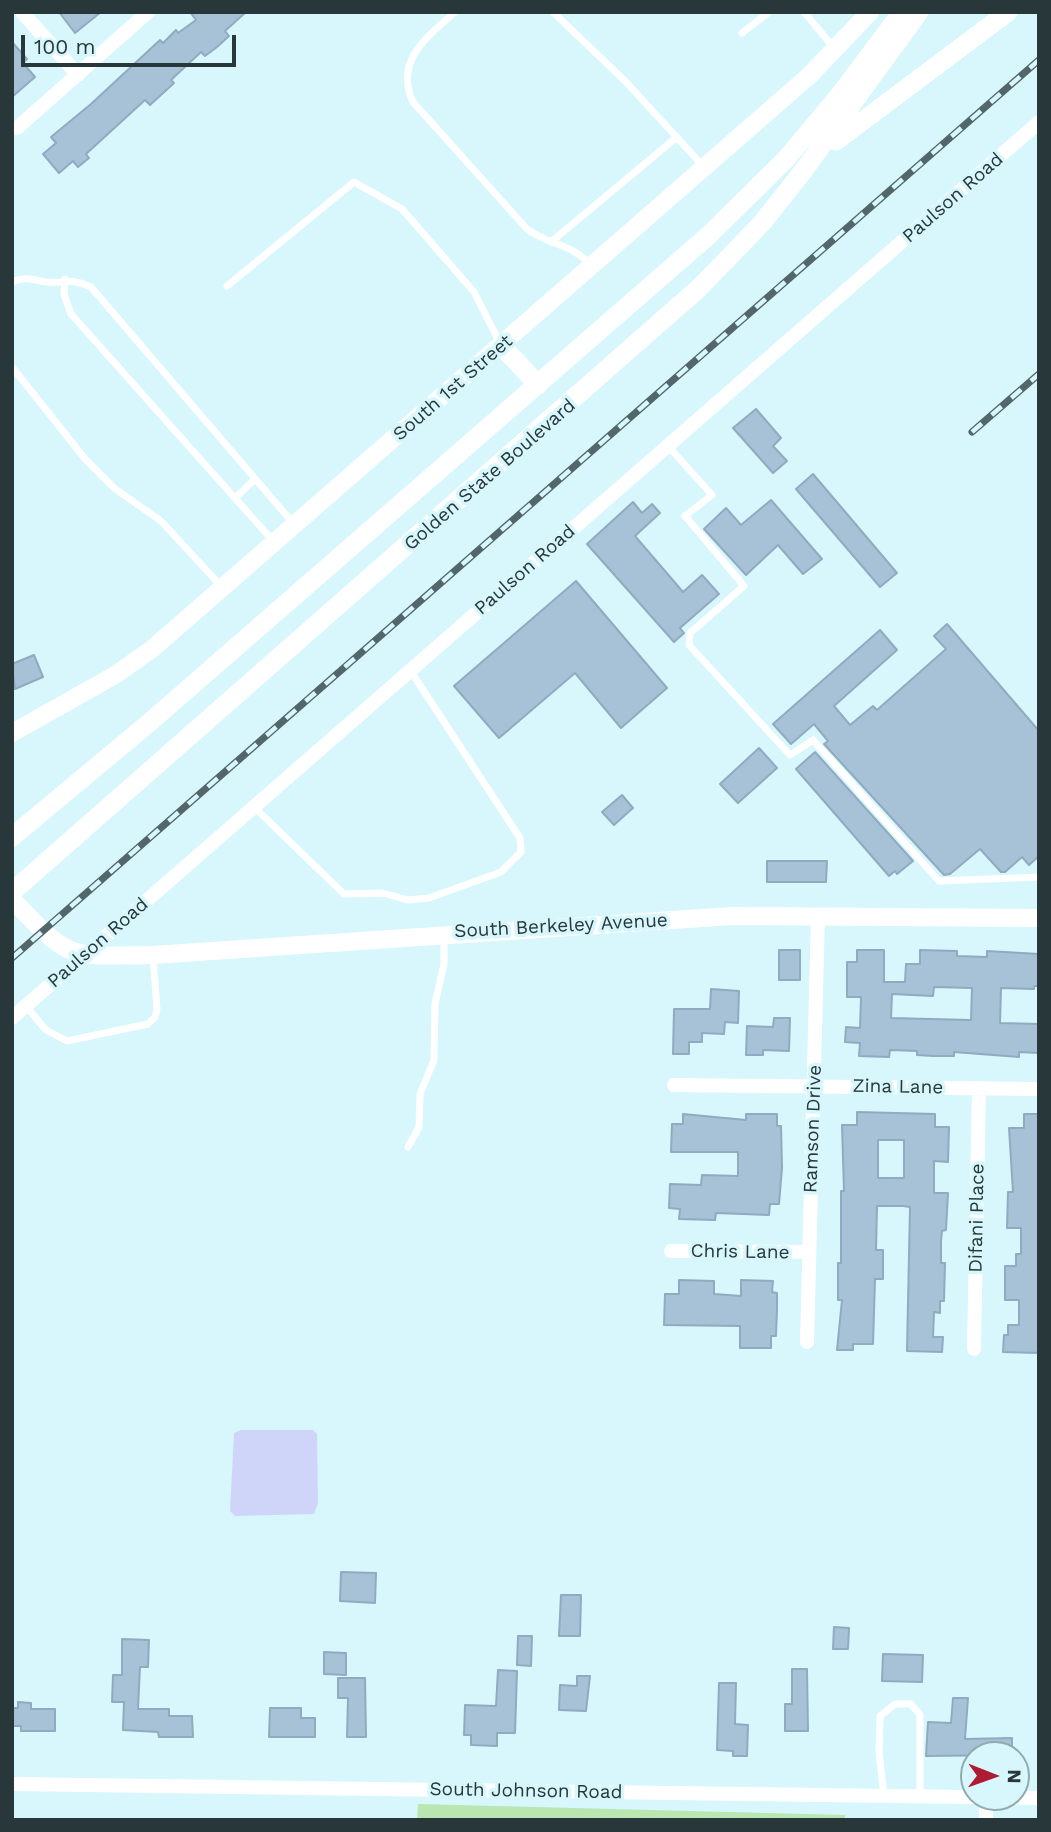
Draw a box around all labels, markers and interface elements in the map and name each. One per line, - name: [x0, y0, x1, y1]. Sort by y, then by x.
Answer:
- scale bar: [24, 21, 240, 65]
- text: 100 m: [34, 34, 96, 59]
- street label: Paulson Road: [898, 148, 1008, 248]
- street label: South 1st Street: [389, 330, 517, 446]
- street label: Golden State Boulevard: [400, 394, 580, 556]
- street label: Paulson Road: [470, 520, 580, 620]
- street label: Paulson Road: [43, 893, 153, 993]
- street label: South Berkeley Avenue: [454, 909, 668, 943]
- street label: Ramson Drive: [799, 1064, 827, 1194]
- street label: Zina Lane: [852, 1075, 944, 1099]
- street label: Difani Place: [965, 1163, 989, 1273]
- street label: Chris Lane: [690, 1240, 790, 1264]
- north arrow: [960, 1741, 1030, 1811]
- text: N: [1003, 1769, 1026, 1784]
- street label: South Johnson Road: [429, 1778, 623, 1804]

